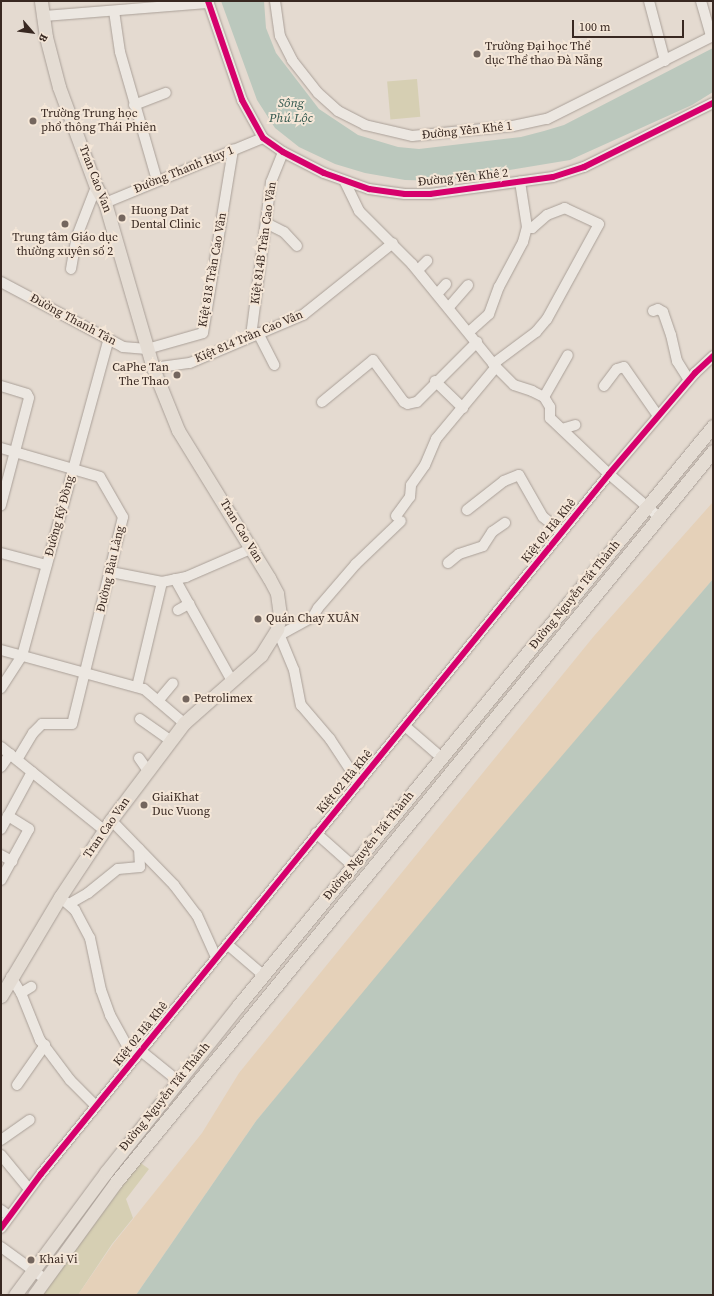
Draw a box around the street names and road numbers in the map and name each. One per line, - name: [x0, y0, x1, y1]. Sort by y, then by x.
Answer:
- street label: Đường Yên Khê 1: [421, 119, 513, 143]
- street label: Tran Cao Van: [75, 143, 115, 215]
- street label: Đường Thanh Huy 1: [132, 143, 236, 197]
- street label: Đường Yên Khê 2: [417, 166, 509, 190]
- street label: Kiệt 814B Trần Cao Vân: [248, 181, 280, 305]
- street label: Kiệt 818 Trần Cao Vân: [196, 211, 230, 329]
- street label: Đường Thanh Tân: [27, 291, 119, 349]
- street label: Kiệt 814 Trần Cao Vân: [192, 308, 306, 366]
- street label: Đường Kỳ Đồng: [42, 474, 78, 558]
- street label: Kiệt 02 Hà Khê: [519, 496, 579, 566]
- street label: Tran Cao Van: [216, 497, 266, 565]
- street label: Đường Bàu Làng: [94, 524, 128, 614]
- street label: Đường Nguyễn Tất Thành: [526, 537, 624, 653]
- street label: Kiệt 02 Hà Khê: [314, 747, 376, 817]
- street label: Đường Nguyễn Tất Thành: [320, 788, 418, 904]
- street label: Tran Cao Van: [81, 795, 133, 861]
- street label: Kiệt 02 Hà Khê: [111, 999, 171, 1069]
- street label: Đường Nguyễn Tất Thành: [116, 1039, 214, 1155]

